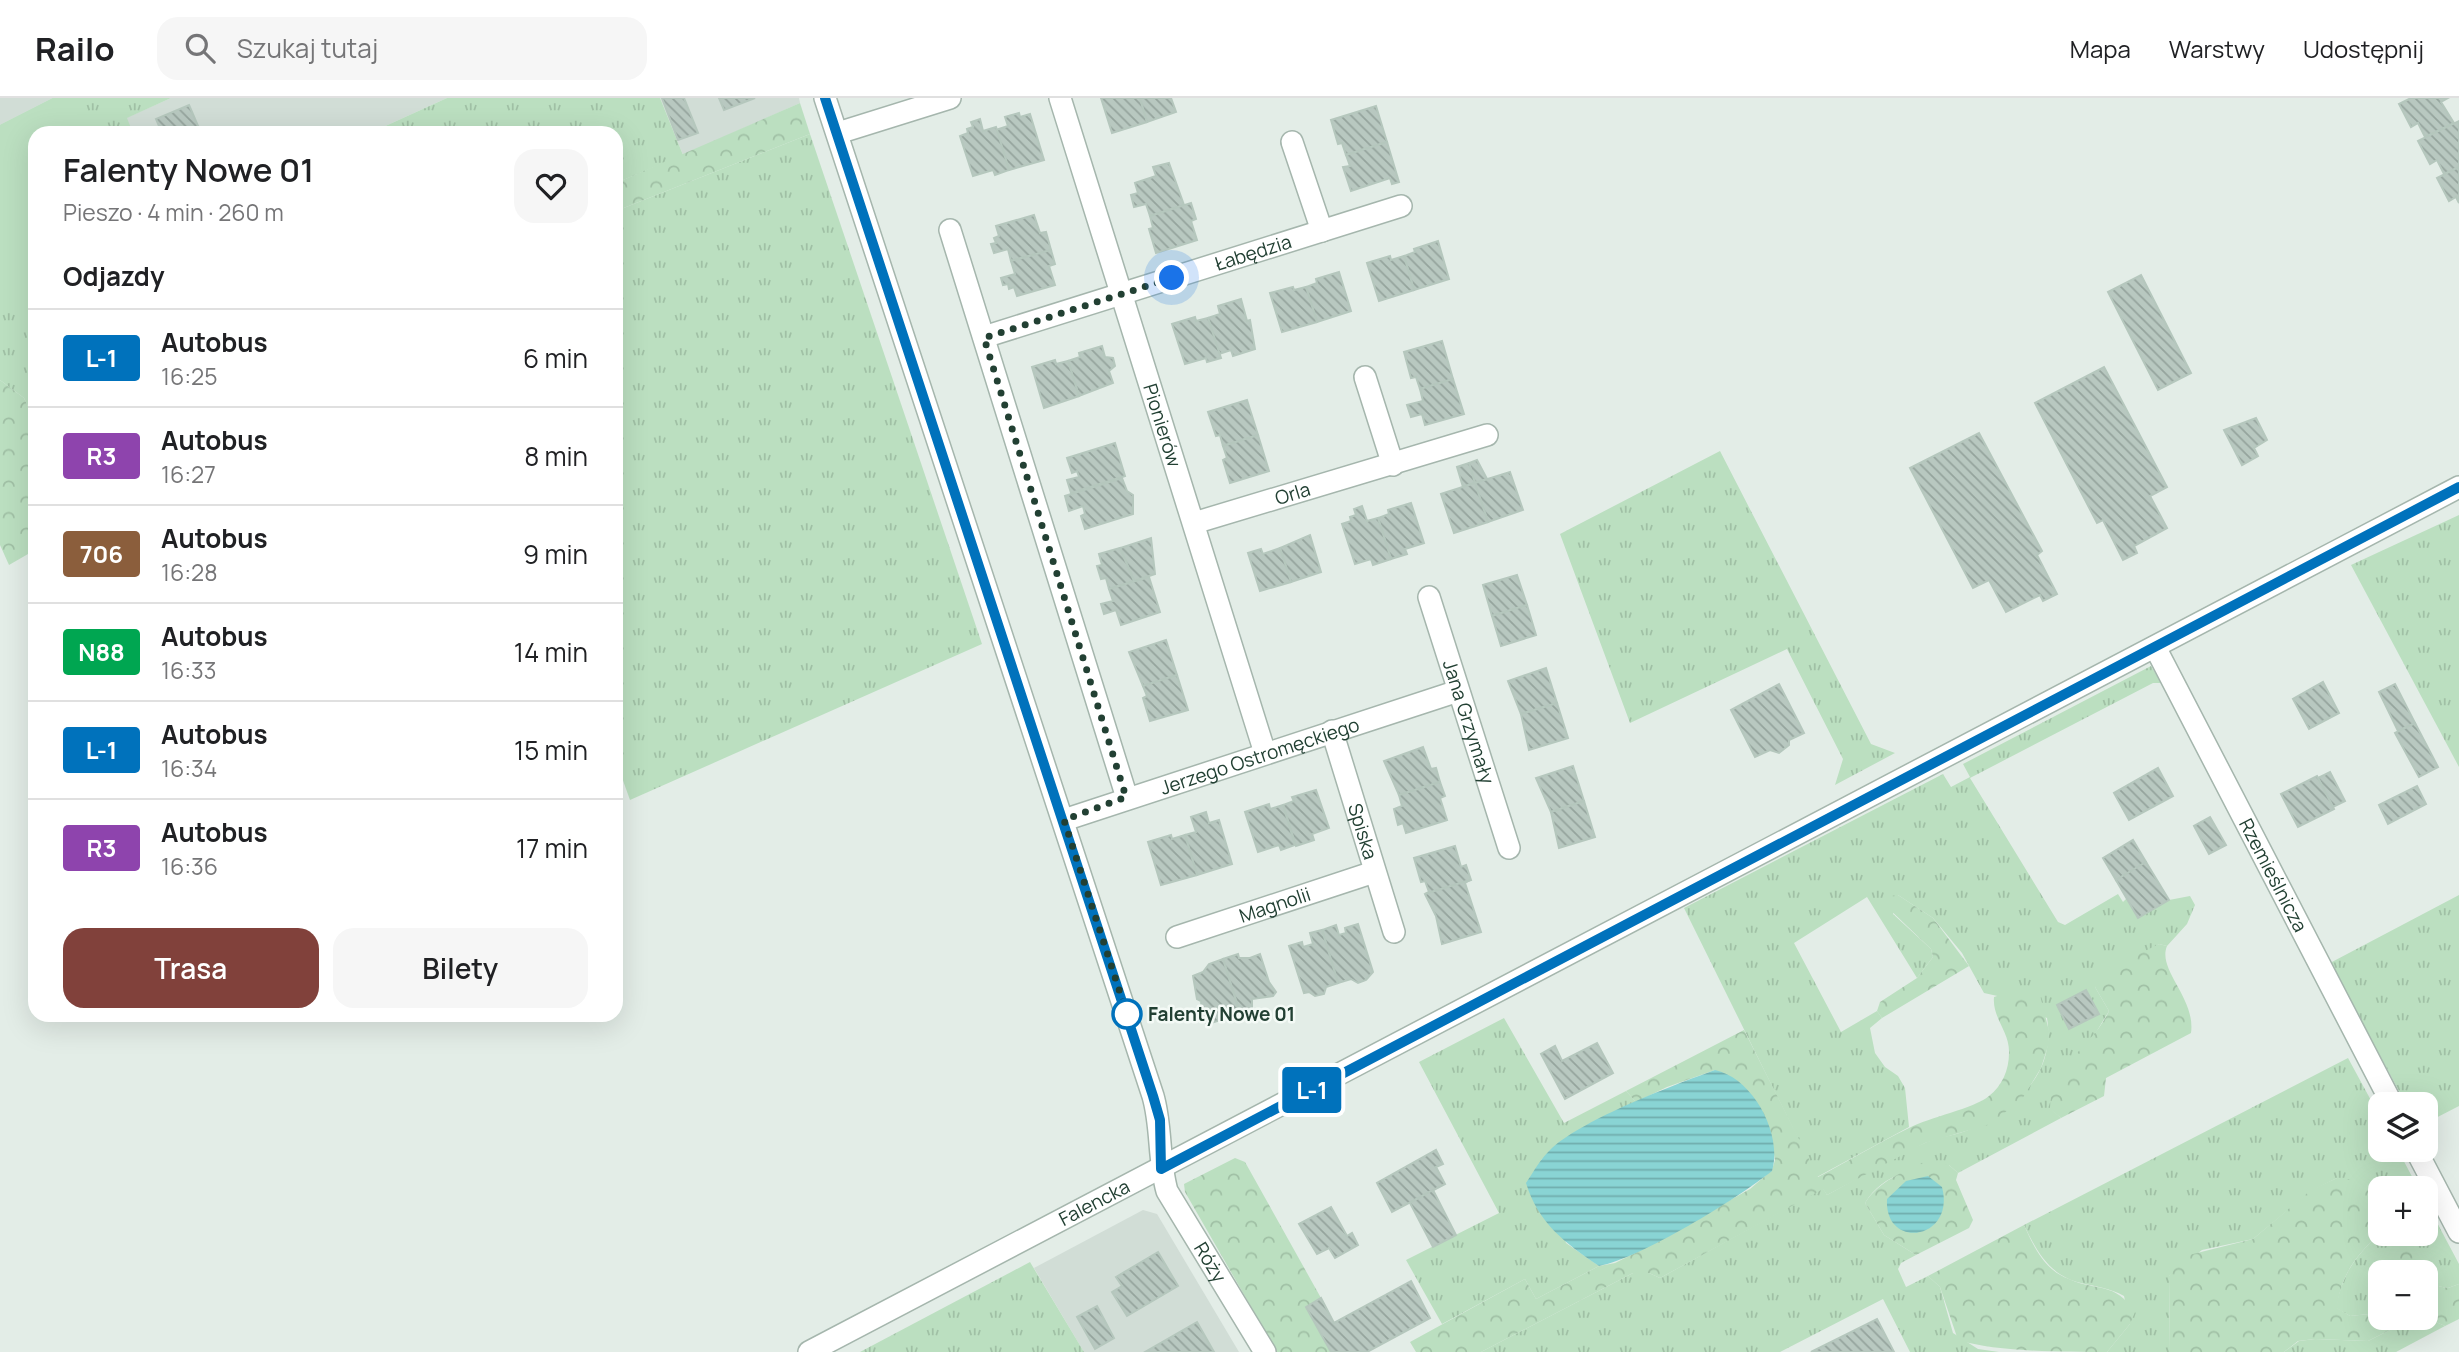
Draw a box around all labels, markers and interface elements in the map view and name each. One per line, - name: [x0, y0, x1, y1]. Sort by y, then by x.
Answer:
- search box: [157, 17, 647, 80]
- text: Railo: [35, 26, 115, 71]
- icon: search: [181, 29, 219, 67]
- text: Szukaj tutaj: [237, 30, 378, 66]
- text: Mapa: [2070, 32, 2131, 65]
- text: Warstwy: [2169, 32, 2265, 65]
- text: Udostępnij: [2303, 32, 2424, 65]
- text: Falenty Nowe 01: [63, 147, 314, 192]
- button: heart: [514, 149, 588, 223]
- text: Pieszo · 4 min · 260 m: [63, 196, 284, 228]
- street label: Łabędzia: [1211, 228, 1295, 277]
- text: Odjazdy: [63, 258, 164, 294]
- your location: [1154, 260, 1189, 295]
- text: Autobus: [161, 324, 268, 360]
- text: 6 min: [523, 340, 588, 376]
- text: L-1: [86, 341, 117, 374]
- text: 16:25: [161, 360, 218, 392]
- street label: Pionierów: [1137, 380, 1188, 471]
- text: Autobus: [161, 422, 268, 458]
- text: 8 min: [524, 438, 588, 474]
- text: R3: [87, 439, 116, 472]
- text: 16:27: [161, 458, 216, 490]
- street label: Orla: [1272, 476, 1313, 511]
- text: Autobus: [161, 520, 268, 556]
- text: 9 min: [523, 536, 588, 572]
- text: 706: [80, 537, 123, 570]
- text: 16:28: [161, 556, 218, 588]
- text: Autobus: [161, 618, 268, 654]
- text: 14 min: [514, 634, 588, 670]
- text: N88: [78, 635, 125, 668]
- text: 16:33: [161, 654, 217, 686]
- street label: Jana Grzymały: [1437, 656, 1501, 787]
- street label: Jerzego Ostromęckiego: [1157, 711, 1363, 801]
- text: Autobus: [161, 716, 268, 752]
- text: 15 min: [514, 732, 588, 768]
- text: L-1: [86, 733, 117, 766]
- text: 16:34: [161, 752, 217, 784]
- street label: Spiska: [1342, 800, 1384, 863]
- text: Autobus: [161, 814, 268, 850]
- street label: Rzemieślnicza: [2233, 814, 2314, 936]
- text: 17 min: [516, 830, 588, 866]
- text: R3: [87, 831, 116, 864]
- text: 16:36: [161, 850, 218, 882]
- street label: Magnolii: [1236, 881, 1314, 929]
- button: Trasa: [63, 928, 319, 1008]
- button: Bilety: [333, 928, 588, 1008]
- marker: Falenty Nowe 01: [1112, 999, 1142, 1029]
- place label: Falenty Nowe 01: [1148, 1001, 1295, 1027]
- line badge: L-1: [1272, 1067, 1352, 1113]
- text: L-1: [1296, 1073, 1328, 1106]
- map controls: [2368, 1092, 2438, 1330]
- button: layers: [2368, 1092, 2438, 1162]
- street label: Falencka: [1054, 1173, 1134, 1232]
- button: +: [2368, 1176, 2438, 1246]
- street label: Róży: [1188, 1237, 1232, 1287]
- button: −: [2368, 1260, 2438, 1330]

